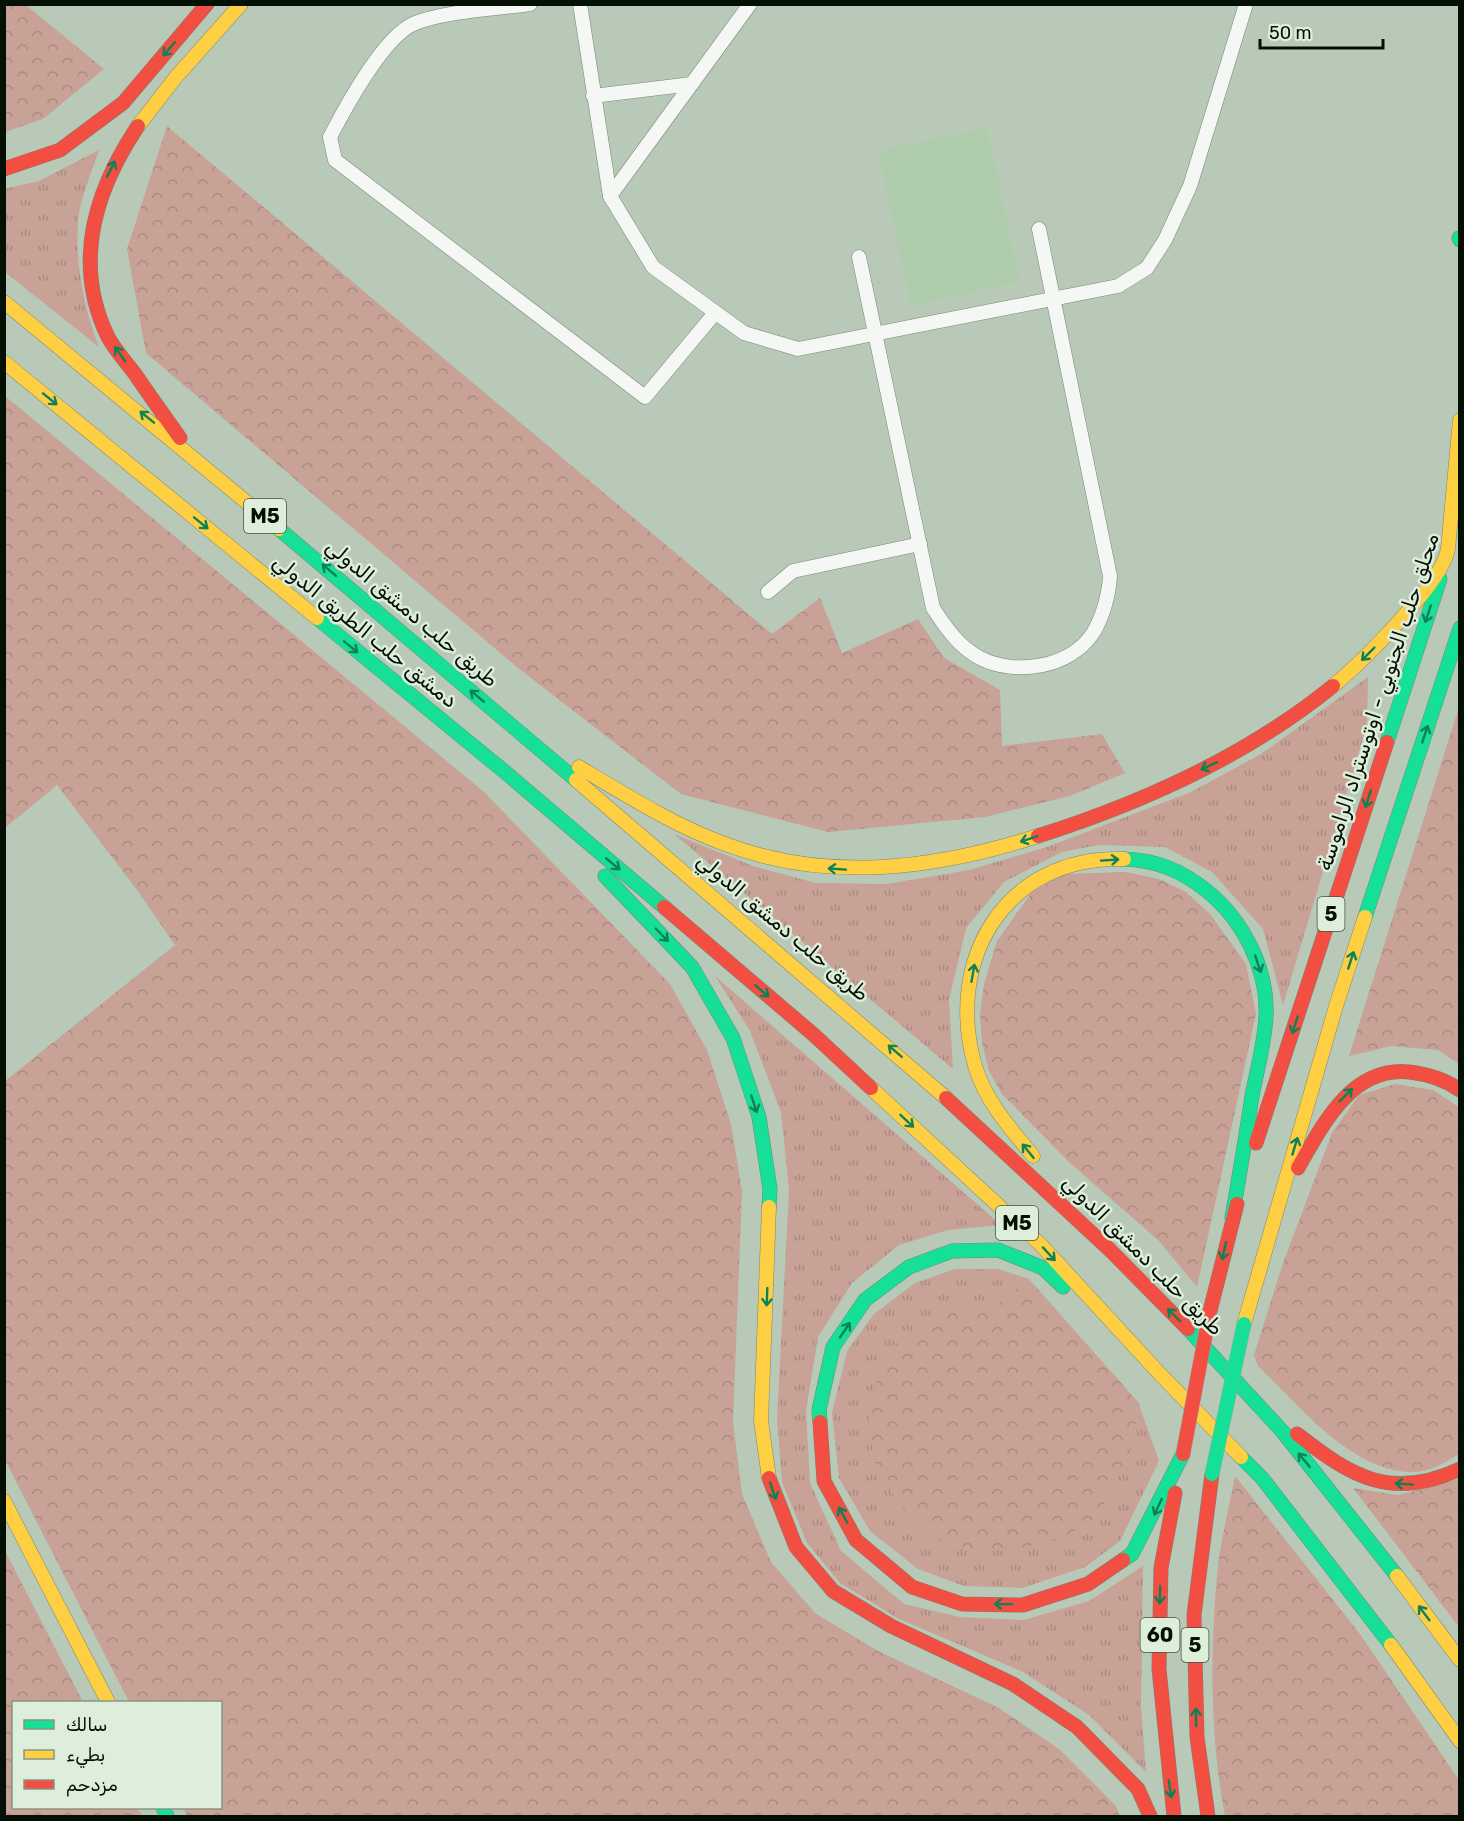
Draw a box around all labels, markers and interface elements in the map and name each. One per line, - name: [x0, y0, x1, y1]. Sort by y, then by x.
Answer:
- scale bar: [1260, 12, 1383, 50]
- text: 50 m: [1269, 22, 1312, 44]
- one-way arrow: [162, 41, 176, 56]
- one-way arrow: [105, 161, 117, 178]
- one-way arrow: [114, 346, 126, 362]
- one-way arrow: [42, 393, 58, 406]
- one-way arrow: [139, 411, 155, 424]
- road number: M5: [244, 499, 286, 533]
- one-way arrow: [192, 516, 208, 529]
- street label: محلق حلب الجنوبي - اوتوستراد الراموسة: [1311, 530, 1448, 875]
- street label: طريق حلب دمشق الدولي: [319, 533, 503, 695]
- street label: دمشق حلب الطريق الدولي: [266, 549, 463, 716]
- one-way arrow: [321, 563, 337, 576]
- one-way arrow: [1422, 604, 1433, 623]
- one-way arrow: [343, 640, 359, 653]
- one-way arrow: [1360, 647, 1375, 662]
- one-way arrow: [469, 689, 485, 702]
- one-way arrow: [1420, 725, 1431, 744]
- one-way arrow: [1201, 761, 1219, 773]
- one-way arrow: [1362, 789, 1373, 808]
- one-way arrow: [1020, 835, 1039, 846]
- street label: طريق حلب دمشق الدولي: [690, 847, 874, 1009]
- one-way arrow: [1100, 854, 1120, 865]
- one-way arrow: [605, 858, 621, 871]
- one-way arrow: [828, 863, 848, 874]
- road number: 5: [1318, 897, 1344, 931]
- one-way arrow: [654, 928, 669, 943]
- one-way arrow: [1347, 951, 1358, 970]
- one-way arrow: [1253, 954, 1264, 973]
- one-way arrow: [968, 963, 979, 983]
- one-way arrow: [754, 984, 770, 997]
- one-way arrow: [1288, 1015, 1299, 1034]
- one-way arrow: [888, 1044, 903, 1058]
- one-way arrow: [1339, 1088, 1354, 1102]
- one-way arrow: [750, 1094, 761, 1113]
- one-way arrow: [899, 1114, 914, 1128]
- one-way arrow: [1290, 1137, 1301, 1156]
- one-way arrow: [1021, 1144, 1035, 1159]
- street label: طريق حلب دمشق الدولي: [1055, 1169, 1229, 1343]
- road number: M5: [996, 1206, 1038, 1240]
- one-way arrow: [1218, 1241, 1230, 1260]
- one-way arrow: [1042, 1246, 1056, 1261]
- one-way arrow: [761, 1287, 772, 1307]
- one-way arrow: [1167, 1307, 1182, 1322]
- one-way arrow: [839, 1322, 851, 1339]
- one-way arrow: [1298, 1452, 1311, 1468]
- one-way arrow: [1395, 1478, 1415, 1489]
- one-way arrow: [768, 1481, 779, 1500]
- one-way arrow: [1151, 1498, 1163, 1516]
- one-way arrow: [837, 1507, 849, 1524]
- one-way arrow: [1154, 1584, 1166, 1604]
- one-way arrow: [993, 1599, 1013, 1610]
- one-way arrow: [1418, 1606, 1431, 1622]
- road number: 60: [1140, 1618, 1180, 1652]
- road number: 5: [1182, 1628, 1208, 1662]
- legend: [12, 1701, 222, 1809]
- one-way arrow: [1191, 1707, 1202, 1727]
- text: سالك: [66, 1714, 107, 1736]
- text: بطيء: [66, 1744, 105, 1768]
- text: مزدحم: [66, 1774, 118, 1797]
- one-way arrow: [1165, 1779, 1176, 1799]

